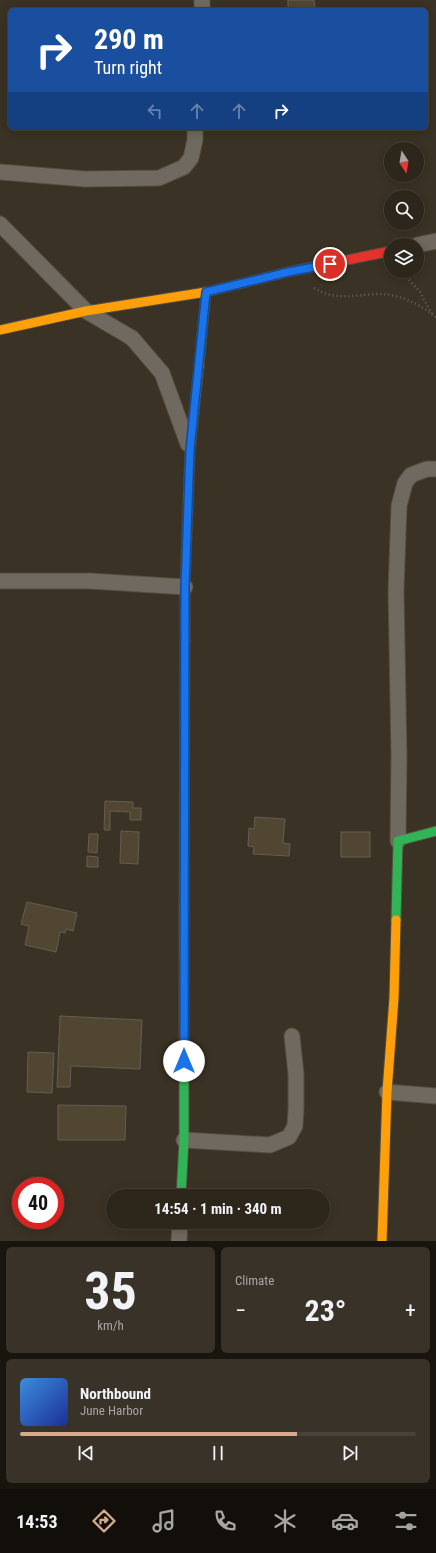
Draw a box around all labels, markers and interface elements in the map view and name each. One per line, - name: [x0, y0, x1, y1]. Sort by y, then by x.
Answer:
- text: 290 m: [94, 23, 164, 56]
- icon: right: [28, 24, 80, 76]
- text: Turn right: [94, 57, 162, 78]
- icon: left: [144, 100, 166, 122]
- icon: ahead: [186, 100, 208, 122]
- icon: ahead: [228, 100, 250, 122]
- icon: right: [270, 100, 292, 122]
- north arrow: [384, 142, 424, 182]
- map controls: [384, 142, 424, 278]
- button: search: [384, 190, 424, 230]
- button: layers: [384, 238, 424, 278]
- pin: [313, 247, 347, 281]
- icon: arrive: [319, 253, 341, 275]
- position arrow: [163, 1040, 205, 1082]
- speed limit sign: 40: [12, 1177, 64, 1229]
- text: 14:54 · 1 min · 340 m: [154, 1200, 282, 1218]
- text: 35: [84, 1261, 137, 1322]
- text: Climate: [235, 1273, 274, 1288]
- text: 23°: [305, 1293, 347, 1328]
- text: −: [235, 1298, 246, 1323]
- text: +: [405, 1298, 416, 1323]
- text: km/h: [97, 1318, 124, 1333]
- text: Northbound: [80, 1385, 151, 1403]
- text: June Harbor: [80, 1403, 143, 1418]
- icon: previous: [75, 1442, 97, 1464]
- icon: pause: [207, 1442, 229, 1464]
- icon: next: [339, 1442, 361, 1464]
- icon: directions: [90, 1507, 118, 1535]
- icon: music: [150, 1507, 178, 1535]
- icon: phone: [211, 1507, 239, 1535]
- icon: climate: [271, 1507, 299, 1535]
- icon: car: [331, 1507, 359, 1535]
- icon: filters: [392, 1507, 420, 1535]
- text: 14:53: [16, 1511, 58, 1532]

